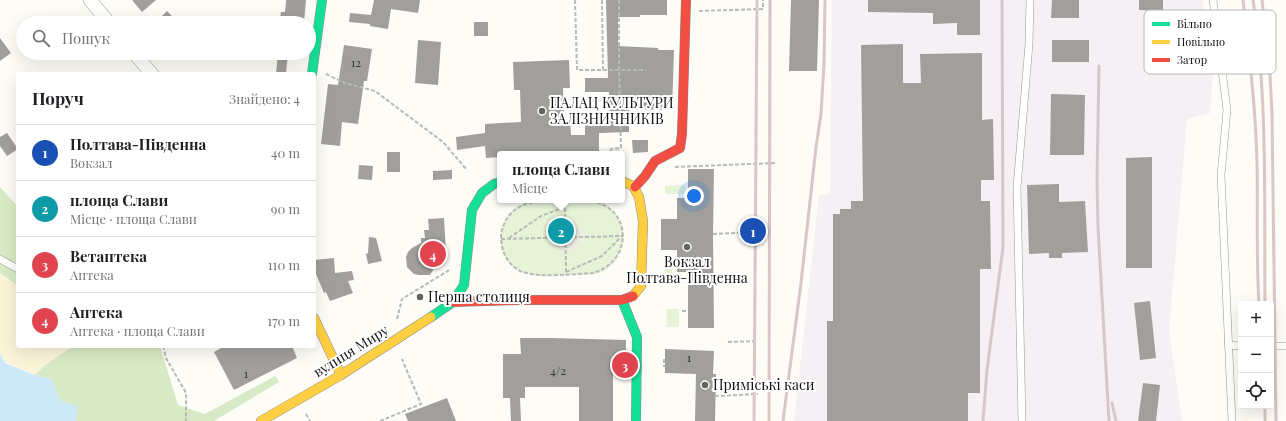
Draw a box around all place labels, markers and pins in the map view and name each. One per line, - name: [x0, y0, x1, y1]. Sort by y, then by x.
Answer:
- place label: ПАЛАЦ КУЛЬТУРИ ЗАЛIЗНИЧНИКIВ: [550, 93, 674, 128]
- marker: ПАЛАЦ КУЛЬТУРИ ЗАЛIЗНИЧНИКIВ: [537, 106, 547, 116]
- pin: 2: [548, 216, 574, 246]
- pin: 1: [740, 216, 766, 246]
- pin: 4: [420, 239, 446, 269]
- marker: Вокзал Полтава-Південна: [682, 242, 692, 252]
- place label: Вокзал Полтава-Південна: [626, 252, 748, 287]
- place label: Перша столиця: [428, 287, 530, 306]
- marker: Перша столиця: [415, 292, 425, 302]
- pin: 3: [612, 350, 638, 380]
- place label: Приміські каси: [713, 375, 815, 394]
- marker: Приміські каси: [700, 380, 710, 390]

